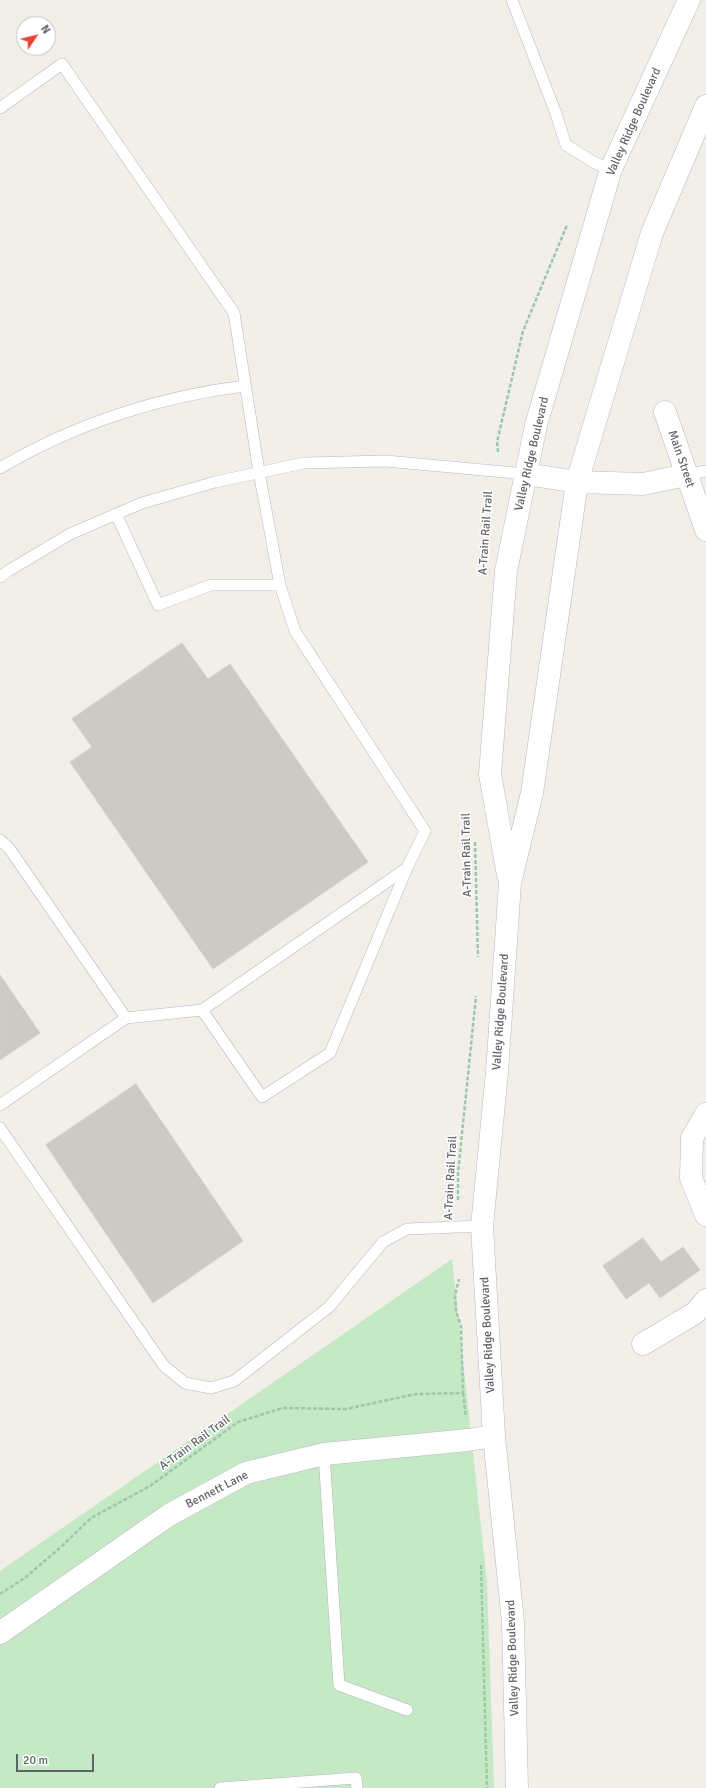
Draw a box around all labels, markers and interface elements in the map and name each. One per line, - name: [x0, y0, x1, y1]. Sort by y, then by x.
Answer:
- north arrow: [16, 16, 56, 56]
- text: N: [38, 23, 53, 36]
- street label: Valley Ridge Boulevard: [604, 66, 664, 178]
- street label: Valley Ridge Boulevard: [512, 396, 552, 512]
- street label: Main Street: [665, 429, 697, 489]
- street label: A-Train Rail Trail: [476, 490, 496, 576]
- street label: A-Train Rail Trail: [459, 813, 475, 897]
- street label: Valley Ridge Boulevard: [490, 953, 512, 1071]
- street label: A-Train Rail Trail: [442, 1136, 460, 1220]
- street label: Valley Ridge Boulevard: [478, 1276, 498, 1394]
- street label: A-Train Rail Trail: [157, 1412, 233, 1474]
- street label: Bennett Lane: [183, 1468, 251, 1512]
- street label: Valley Ridge Boulevard: [504, 1599, 522, 1717]
- scale bar: [18, 1746, 96, 1772]
- text: 20 m: [23, 1753, 48, 1768]

